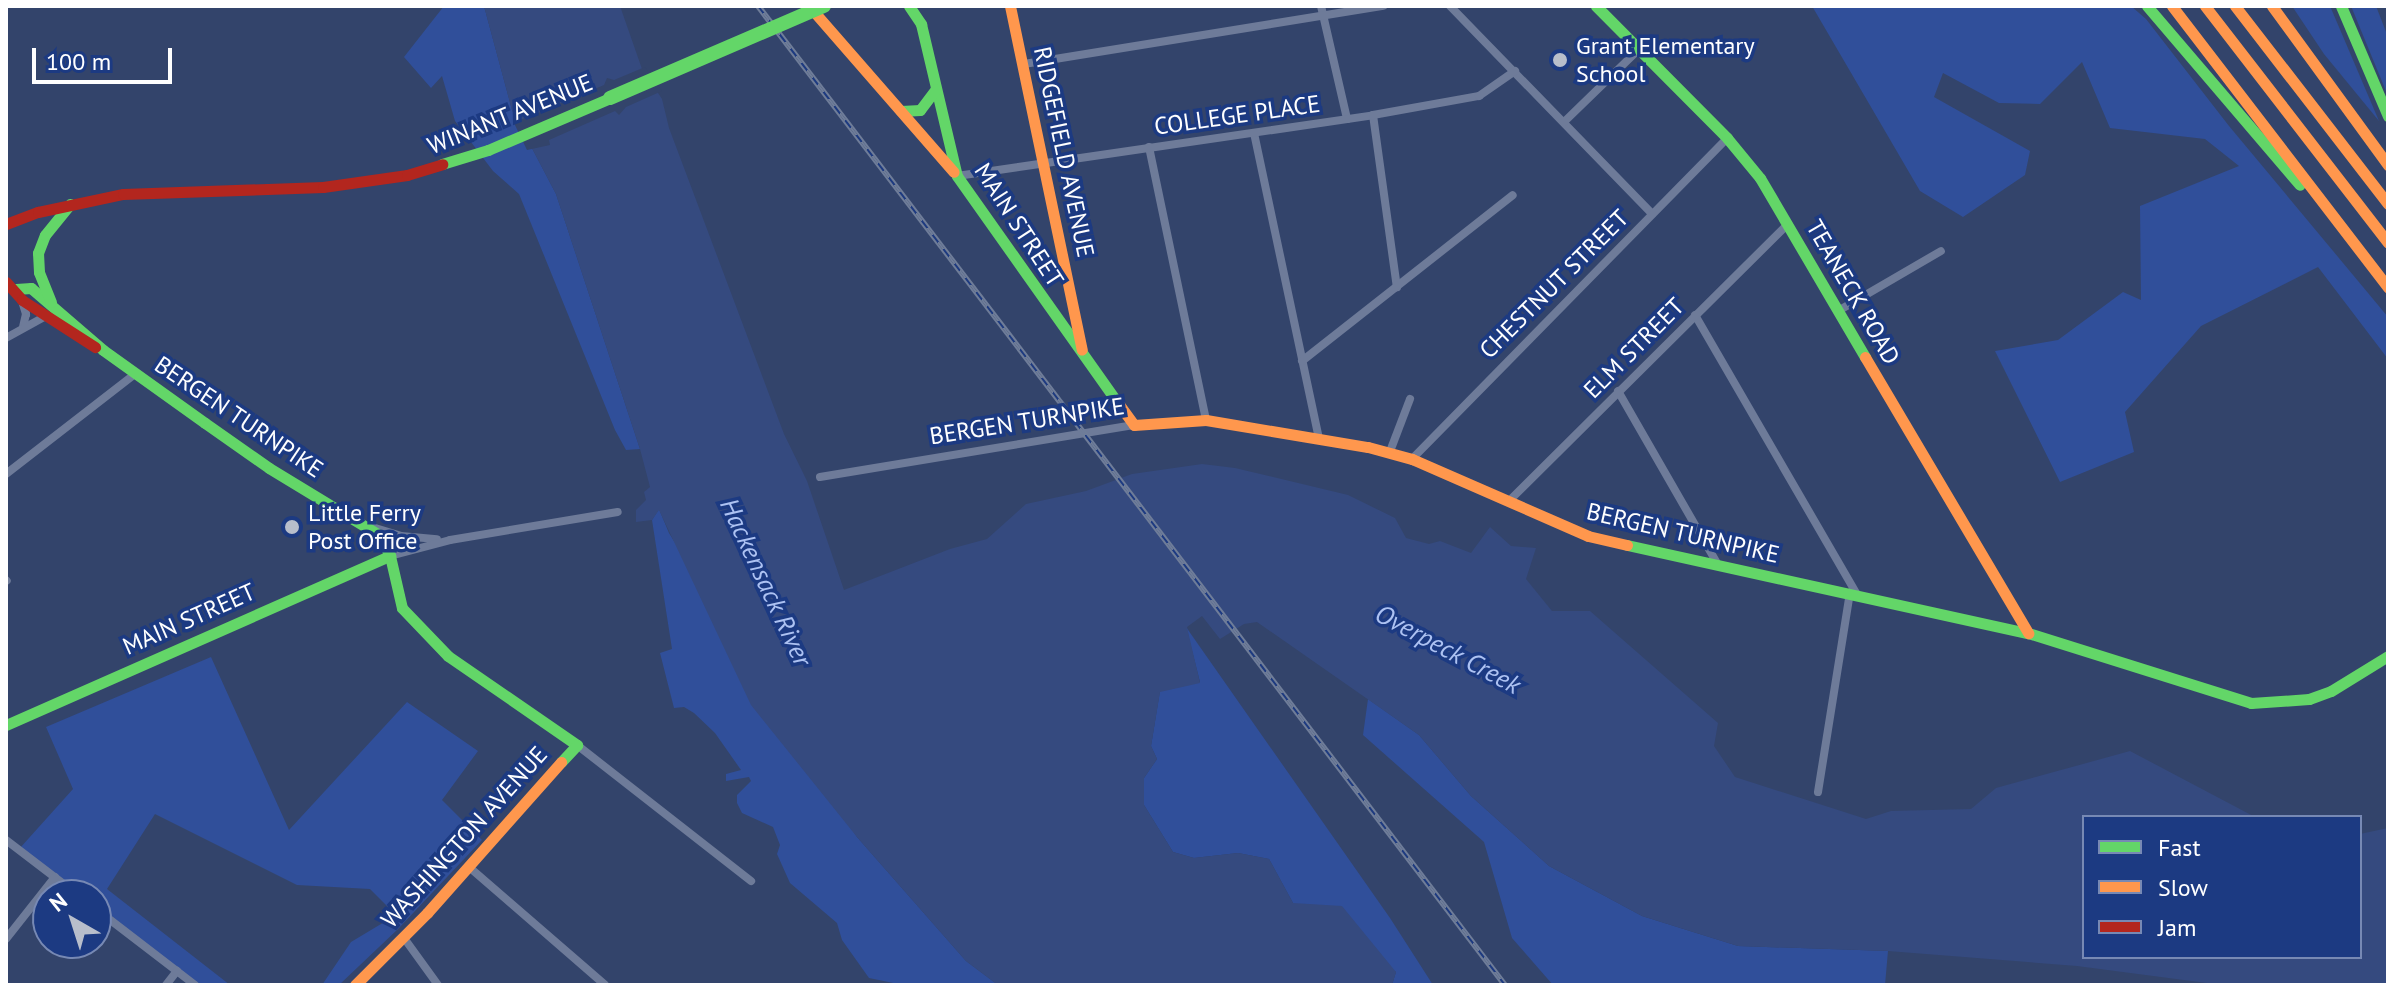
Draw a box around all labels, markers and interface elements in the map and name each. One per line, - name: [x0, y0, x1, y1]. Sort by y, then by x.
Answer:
- scale bar: [36, 32, 176, 82]
- place label: Grant Elementary School: [1576, 32, 1755, 88]
- street label: RIDGEFIELD AVENUE: [1028, 44, 1100, 260]
- text: 100 m: [46, 46, 111, 77]
- marker: Grant Elementary School: [1551, 51, 1569, 69]
- street label: WINANT AVENUE: [423, 67, 597, 161]
- street label: COLLEGE PLACE: [1152, 89, 1322, 141]
- street label: MAIN STREET: [968, 158, 1070, 292]
- street label: CHESTNUT STREET: [1473, 203, 1635, 365]
- street label: TEANECK ROAD: [1800, 214, 1906, 370]
- street label: ELM STREET: [1578, 292, 1690, 404]
- street label: BERGEN TURNPIKE: [149, 350, 329, 484]
- street label: BERGEN TURNPIKE: [927, 391, 1127, 451]
- water label: Hackensack River: [713, 493, 819, 671]
- street label: BERGEN TURNPIKE: [1584, 497, 1782, 569]
- place label: Little Ferry Post Office: [308, 499, 421, 555]
- marker: Little Ferry Post Office: [283, 518, 301, 536]
- street label: MAIN STREET: [118, 577, 260, 661]
- water label: Overpeck Creek: [1370, 597, 1526, 701]
- street label: WASHINGTON AVENUE: [375, 740, 553, 934]
- legend: [2082, 815, 2362, 959]
- text: Fast: [2158, 832, 2201, 863]
- text: Slow: [2158, 872, 2208, 903]
- north arrow: [32, 879, 112, 959]
- text: N: [44, 886, 73, 917]
- text: Jam: [2158, 912, 2196, 943]

